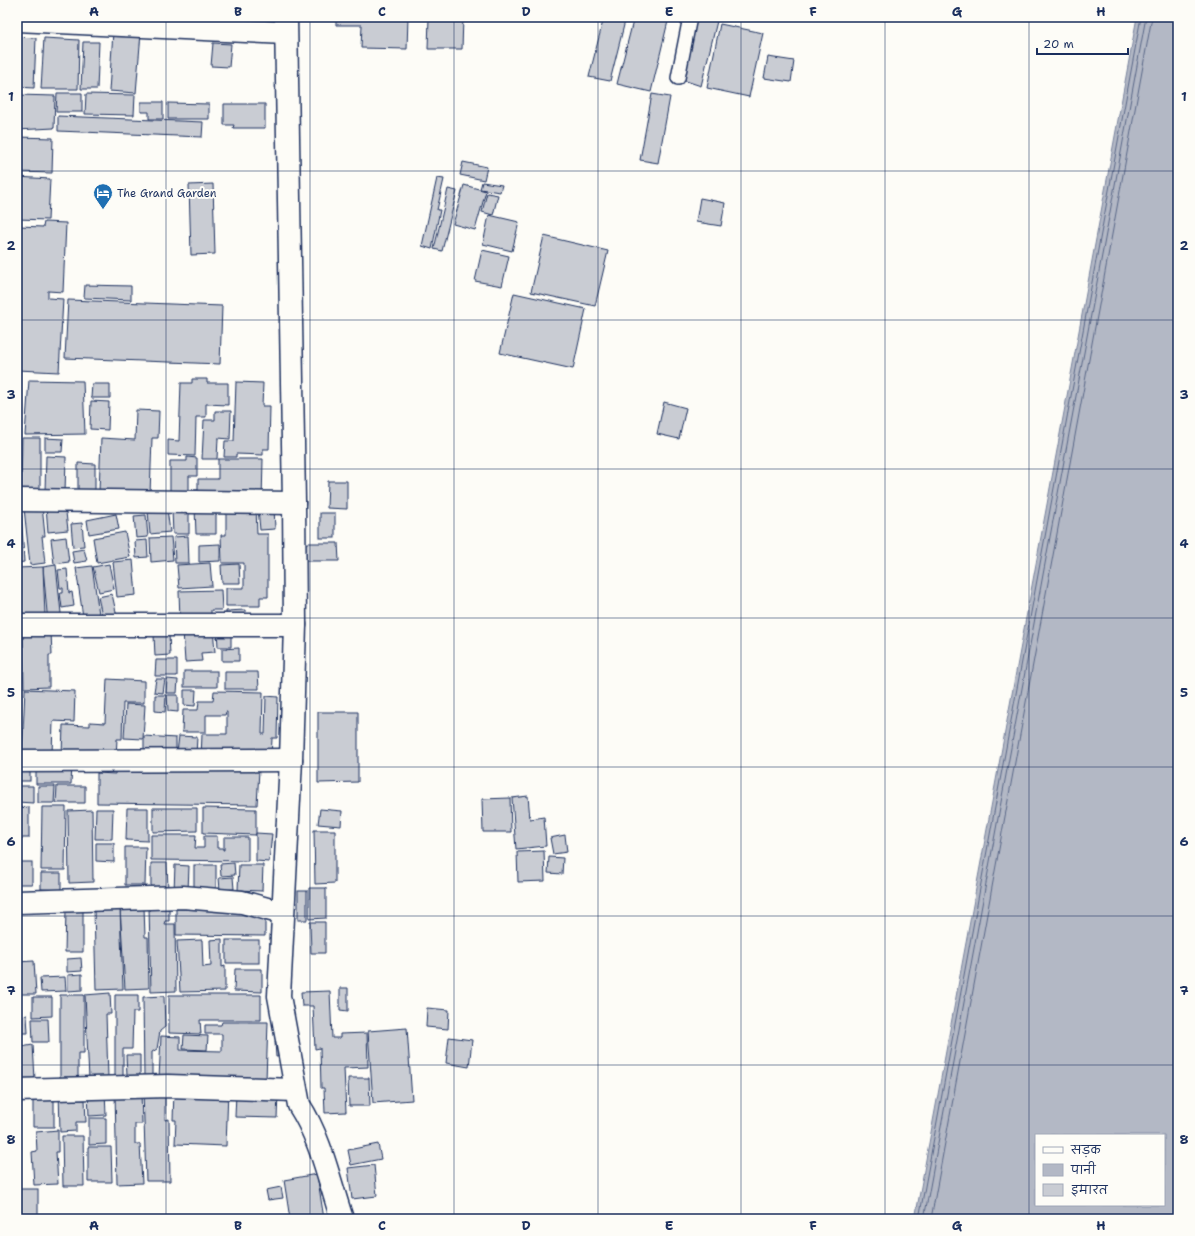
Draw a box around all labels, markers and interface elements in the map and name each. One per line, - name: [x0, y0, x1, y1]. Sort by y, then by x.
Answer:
- text: A: [89, 3, 99, 20]
- text: B: [234, 3, 242, 20]
- text: C: [378, 3, 386, 20]
- text: D: [521, 3, 531, 20]
- text: E: [665, 3, 674, 20]
- text: F: [809, 3, 817, 20]
- text: G: [952, 3, 963, 20]
- text: H: [1096, 3, 1106, 20]
- scale bar: [1037, 30, 1128, 56]
- text: 20 m: [1043, 36, 1074, 52]
- text: 1: [8, 88, 14, 105]
- text: 1: [1181, 88, 1187, 105]
- hotel icon: The Grand Garden: [92, 182, 114, 210]
- place label: The Grand Garden: [117, 186, 217, 201]
- text: 2: [6, 237, 16, 254]
- text: 2: [1179, 237, 1189, 254]
- text: 3: [6, 386, 16, 403]
- text: 3: [1179, 386, 1189, 403]
- text: 4: [6, 535, 16, 552]
- text: 4: [1179, 535, 1189, 552]
- text: 5: [7, 684, 15, 701]
- text: 5: [1180, 684, 1188, 701]
- text: 6: [6, 833, 16, 850]
- text: 6: [1179, 833, 1189, 850]
- text: 7: [6, 982, 16, 999]
- text: 7: [1179, 982, 1189, 999]
- text: 8: [6, 1131, 16, 1148]
- text: 8: [1179, 1131, 1189, 1148]
- legend: [1035, 1134, 1165, 1206]
- text: सड़क: [1070, 1142, 1102, 1158]
- text: पानी: [1070, 1161, 1096, 1178]
- text: इमारत: [1071, 1182, 1109, 1198]
- text: A: [89, 1217, 99, 1234]
- text: B: [234, 1217, 242, 1234]
- text: C: [378, 1217, 386, 1234]
- text: D: [521, 1217, 531, 1234]
- text: E: [665, 1217, 674, 1234]
- text: F: [809, 1217, 817, 1234]
- text: G: [952, 1217, 963, 1234]
- text: H: [1096, 1217, 1106, 1234]

